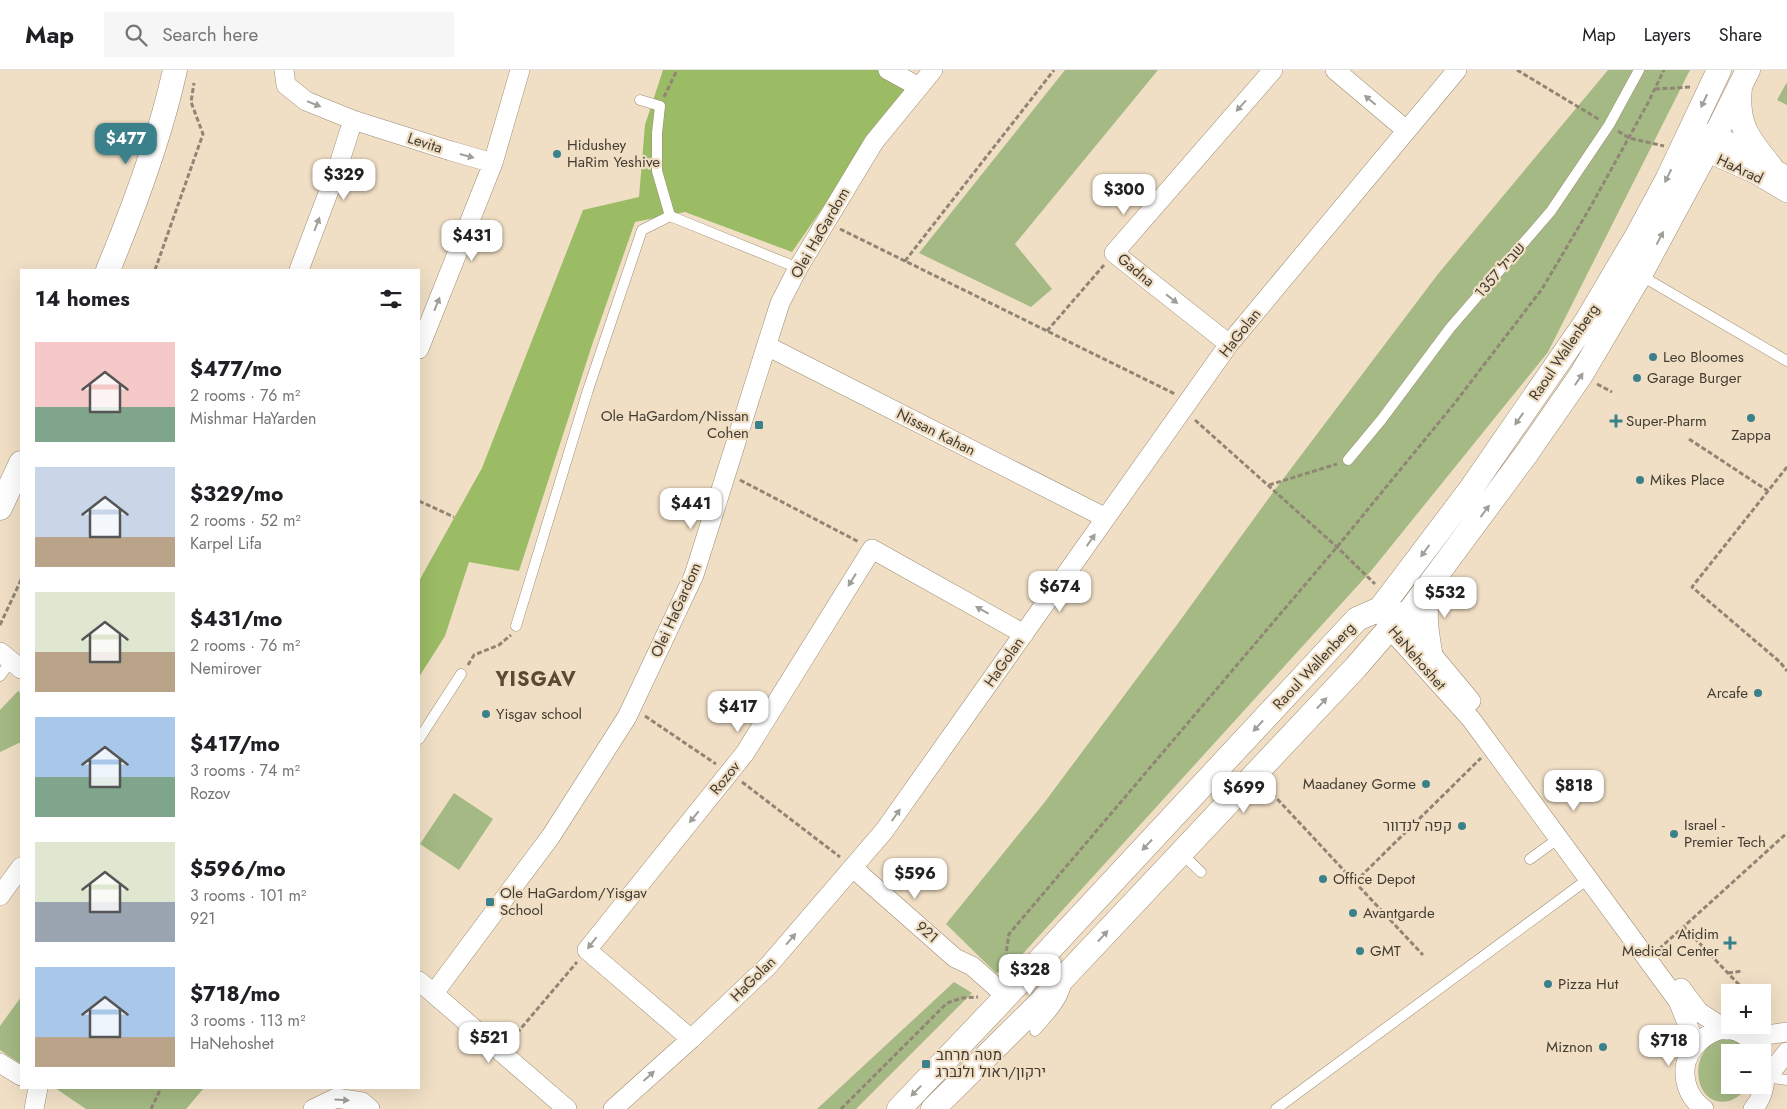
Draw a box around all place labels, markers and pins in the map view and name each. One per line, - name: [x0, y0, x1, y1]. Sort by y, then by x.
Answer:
- pin: $477: [96, 122, 156, 165]
- place label: Hidushey HaRim Yeshive: [567, 134, 660, 173]
- marker: Hidushey HaRim Yeshive: [551, 148, 563, 160]
- pin: $329: [314, 158, 374, 201]
- pin: $300: [1094, 174, 1154, 216]
- pin: $431: [442, 220, 502, 262]
- place label: Leo Bloomes: [1663, 346, 1744, 368]
- marker: Leo Bloomes: [1647, 351, 1659, 363]
- place label: Garage Burger: [1647, 367, 1742, 389]
- marker: Garage Burger: [1631, 372, 1643, 384]
- place label: Ole HaGardom/Nissan Cohen: [601, 405, 749, 444]
- place label: Super-Pharm: [1626, 410, 1707, 432]
- marker: Zappa: [1745, 412, 1757, 424]
- marker: Super-Pharm: [1610, 415, 1622, 427]
- marker: Ole HaGardom/Nissan Cohen: [753, 419, 765, 431]
- place label: Zappa: [1731, 424, 1771, 446]
- place label: Mikes Place: [1650, 469, 1725, 491]
- marker: Mikes Place: [1634, 474, 1646, 486]
- pin: $441: [661, 488, 721, 530]
- pin: $674: [1030, 570, 1090, 613]
- pin: $532: [1415, 576, 1475, 619]
- place label: Arcafe: [1707, 682, 1748, 704]
- marker: Arcafe: [1752, 687, 1764, 699]
- pin: $417: [708, 690, 768, 733]
- place label: Yisgav school: [496, 703, 582, 725]
- marker: Yisgav school: [480, 708, 492, 720]
- pin: $818: [1544, 770, 1604, 812]
- pin: $699: [1214, 772, 1274, 814]
- place label: Maadaney Gorme: [1303, 773, 1416, 795]
- marker: Maadaney Gorme: [1420, 778, 1432, 790]
- place label: Israel - Premier Tech: [1684, 814, 1766, 853]
- place label: קפה לנדוור: [1383, 815, 1452, 837]
- marker: קפה לנדוור: [1456, 820, 1468, 832]
- marker: Israel - Premier Tech: [1668, 828, 1680, 840]
- pin: $596: [885, 858, 945, 900]
- place label: Office Depot: [1333, 868, 1415, 890]
- marker: Office Depot: [1317, 873, 1329, 885]
- place label: Ole HaGardom/Yisgav School: [500, 882, 647, 921]
- marker: Ole HaGardom/Yisgav School: [484, 896, 496, 908]
- place label: Avantgarde: [1363, 902, 1435, 924]
- marker: Avantgarde: [1347, 907, 1359, 919]
- place label: Atidim Medical Center: [1622, 923, 1720, 962]
- marker: Atidim Medical Center: [1723, 936, 1737, 950]
- place label: GMT: [1370, 940, 1401, 962]
- marker: GMT: [1354, 945, 1366, 957]
- pin: $328: [1000, 954, 1060, 996]
- place label: Pizza Hut: [1558, 973, 1619, 995]
- marker: Pizza Hut: [1542, 978, 1554, 990]
- pin: $521: [459, 1022, 519, 1064]
- pin: $718: [1639, 1024, 1699, 1067]
- place label: Miznon: [1546, 1036, 1593, 1058]
- marker: Miznon: [1597, 1041, 1609, 1053]
- place label: מטה מרחב ירקון/ראול ולנברג: [936, 1044, 1046, 1083]
- marker: מטה מרחב ירקון/ראול ולנברג: [920, 1058, 932, 1070]

